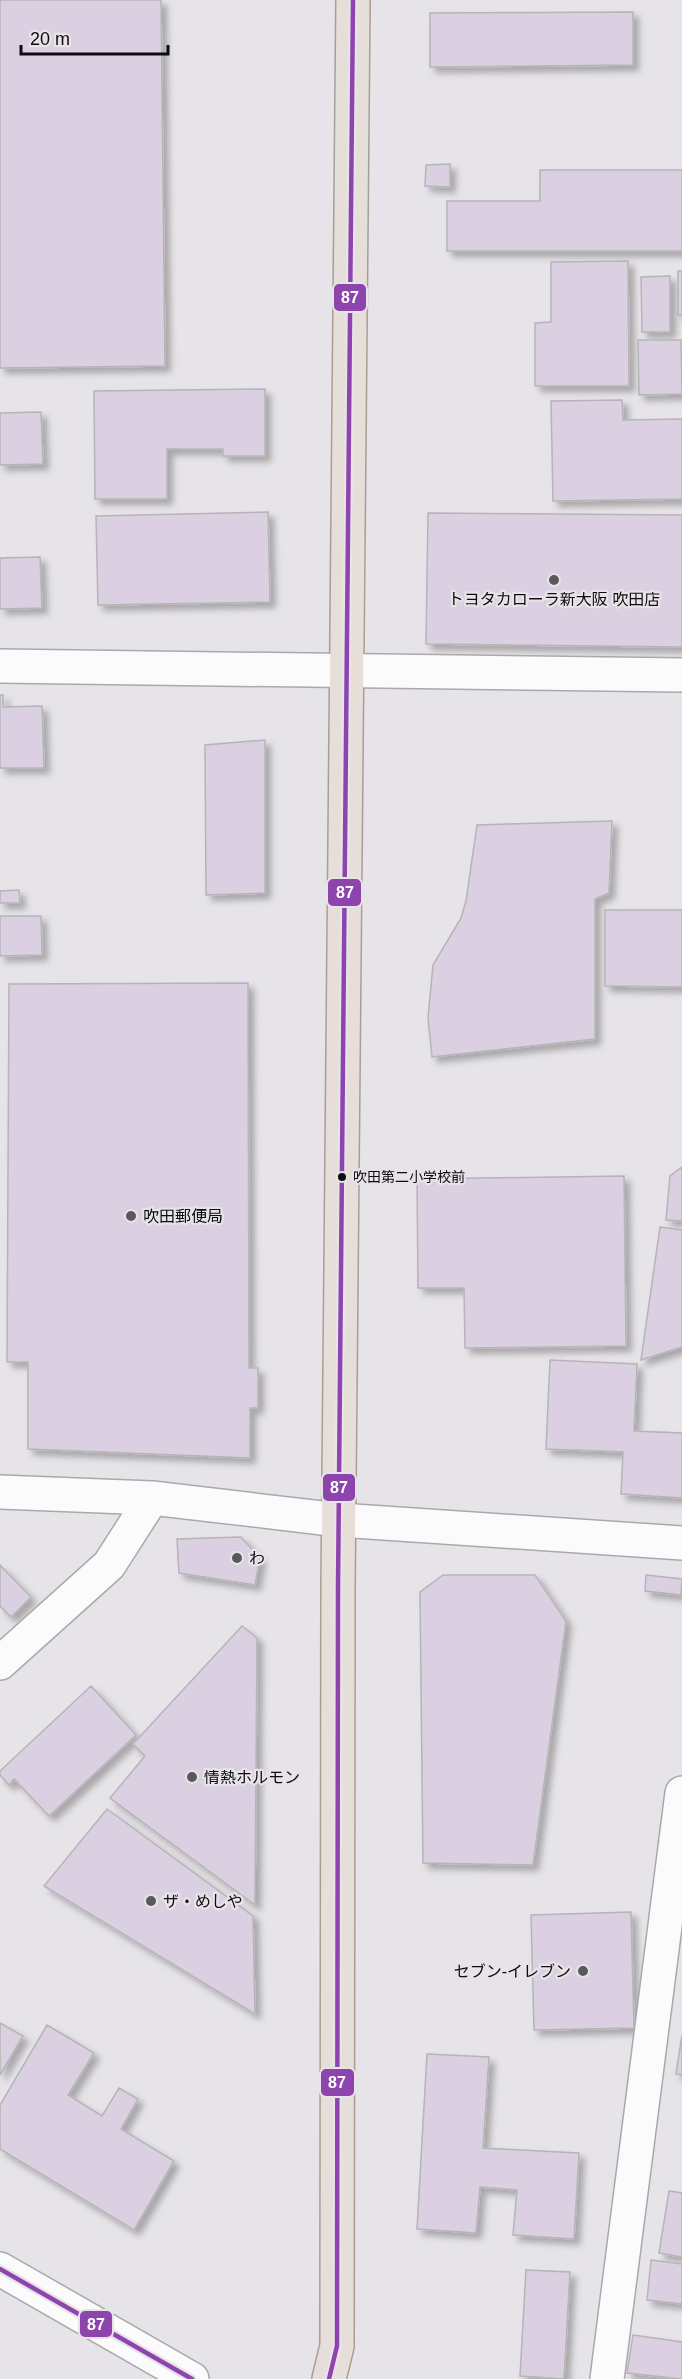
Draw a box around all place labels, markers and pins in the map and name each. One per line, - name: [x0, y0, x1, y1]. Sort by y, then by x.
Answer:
- marker: トヨタカローラ新大阪 吹田店: [547, 573, 561, 587]
- place label: トヨタカローラ新大阪 吹田店: [448, 591, 660, 608]
- place label: 吹田第二小学校前: [353, 1169, 465, 1185]
- marker: 吹田第二小学校前: [336, 1171, 348, 1183]
- place label: 吹田郵便局: [143, 1208, 223, 1225]
- marker: 吹田郵便局: [124, 1209, 138, 1223]
- place label: わ: [249, 1550, 265, 1567]
- marker: わ: [230, 1551, 244, 1565]
- place label: 情熱ホルモン: [204, 1769, 300, 1786]
- marker: 情熱ホルモン: [185, 1770, 199, 1784]
- place label: ザ・めしや: [163, 1893, 243, 1910]
- marker: ザ・めしや: [144, 1894, 158, 1908]
- place label: セブン-イレブン: [454, 1963, 571, 1980]
- marker: セブン-イレブン: [576, 1964, 590, 1978]

